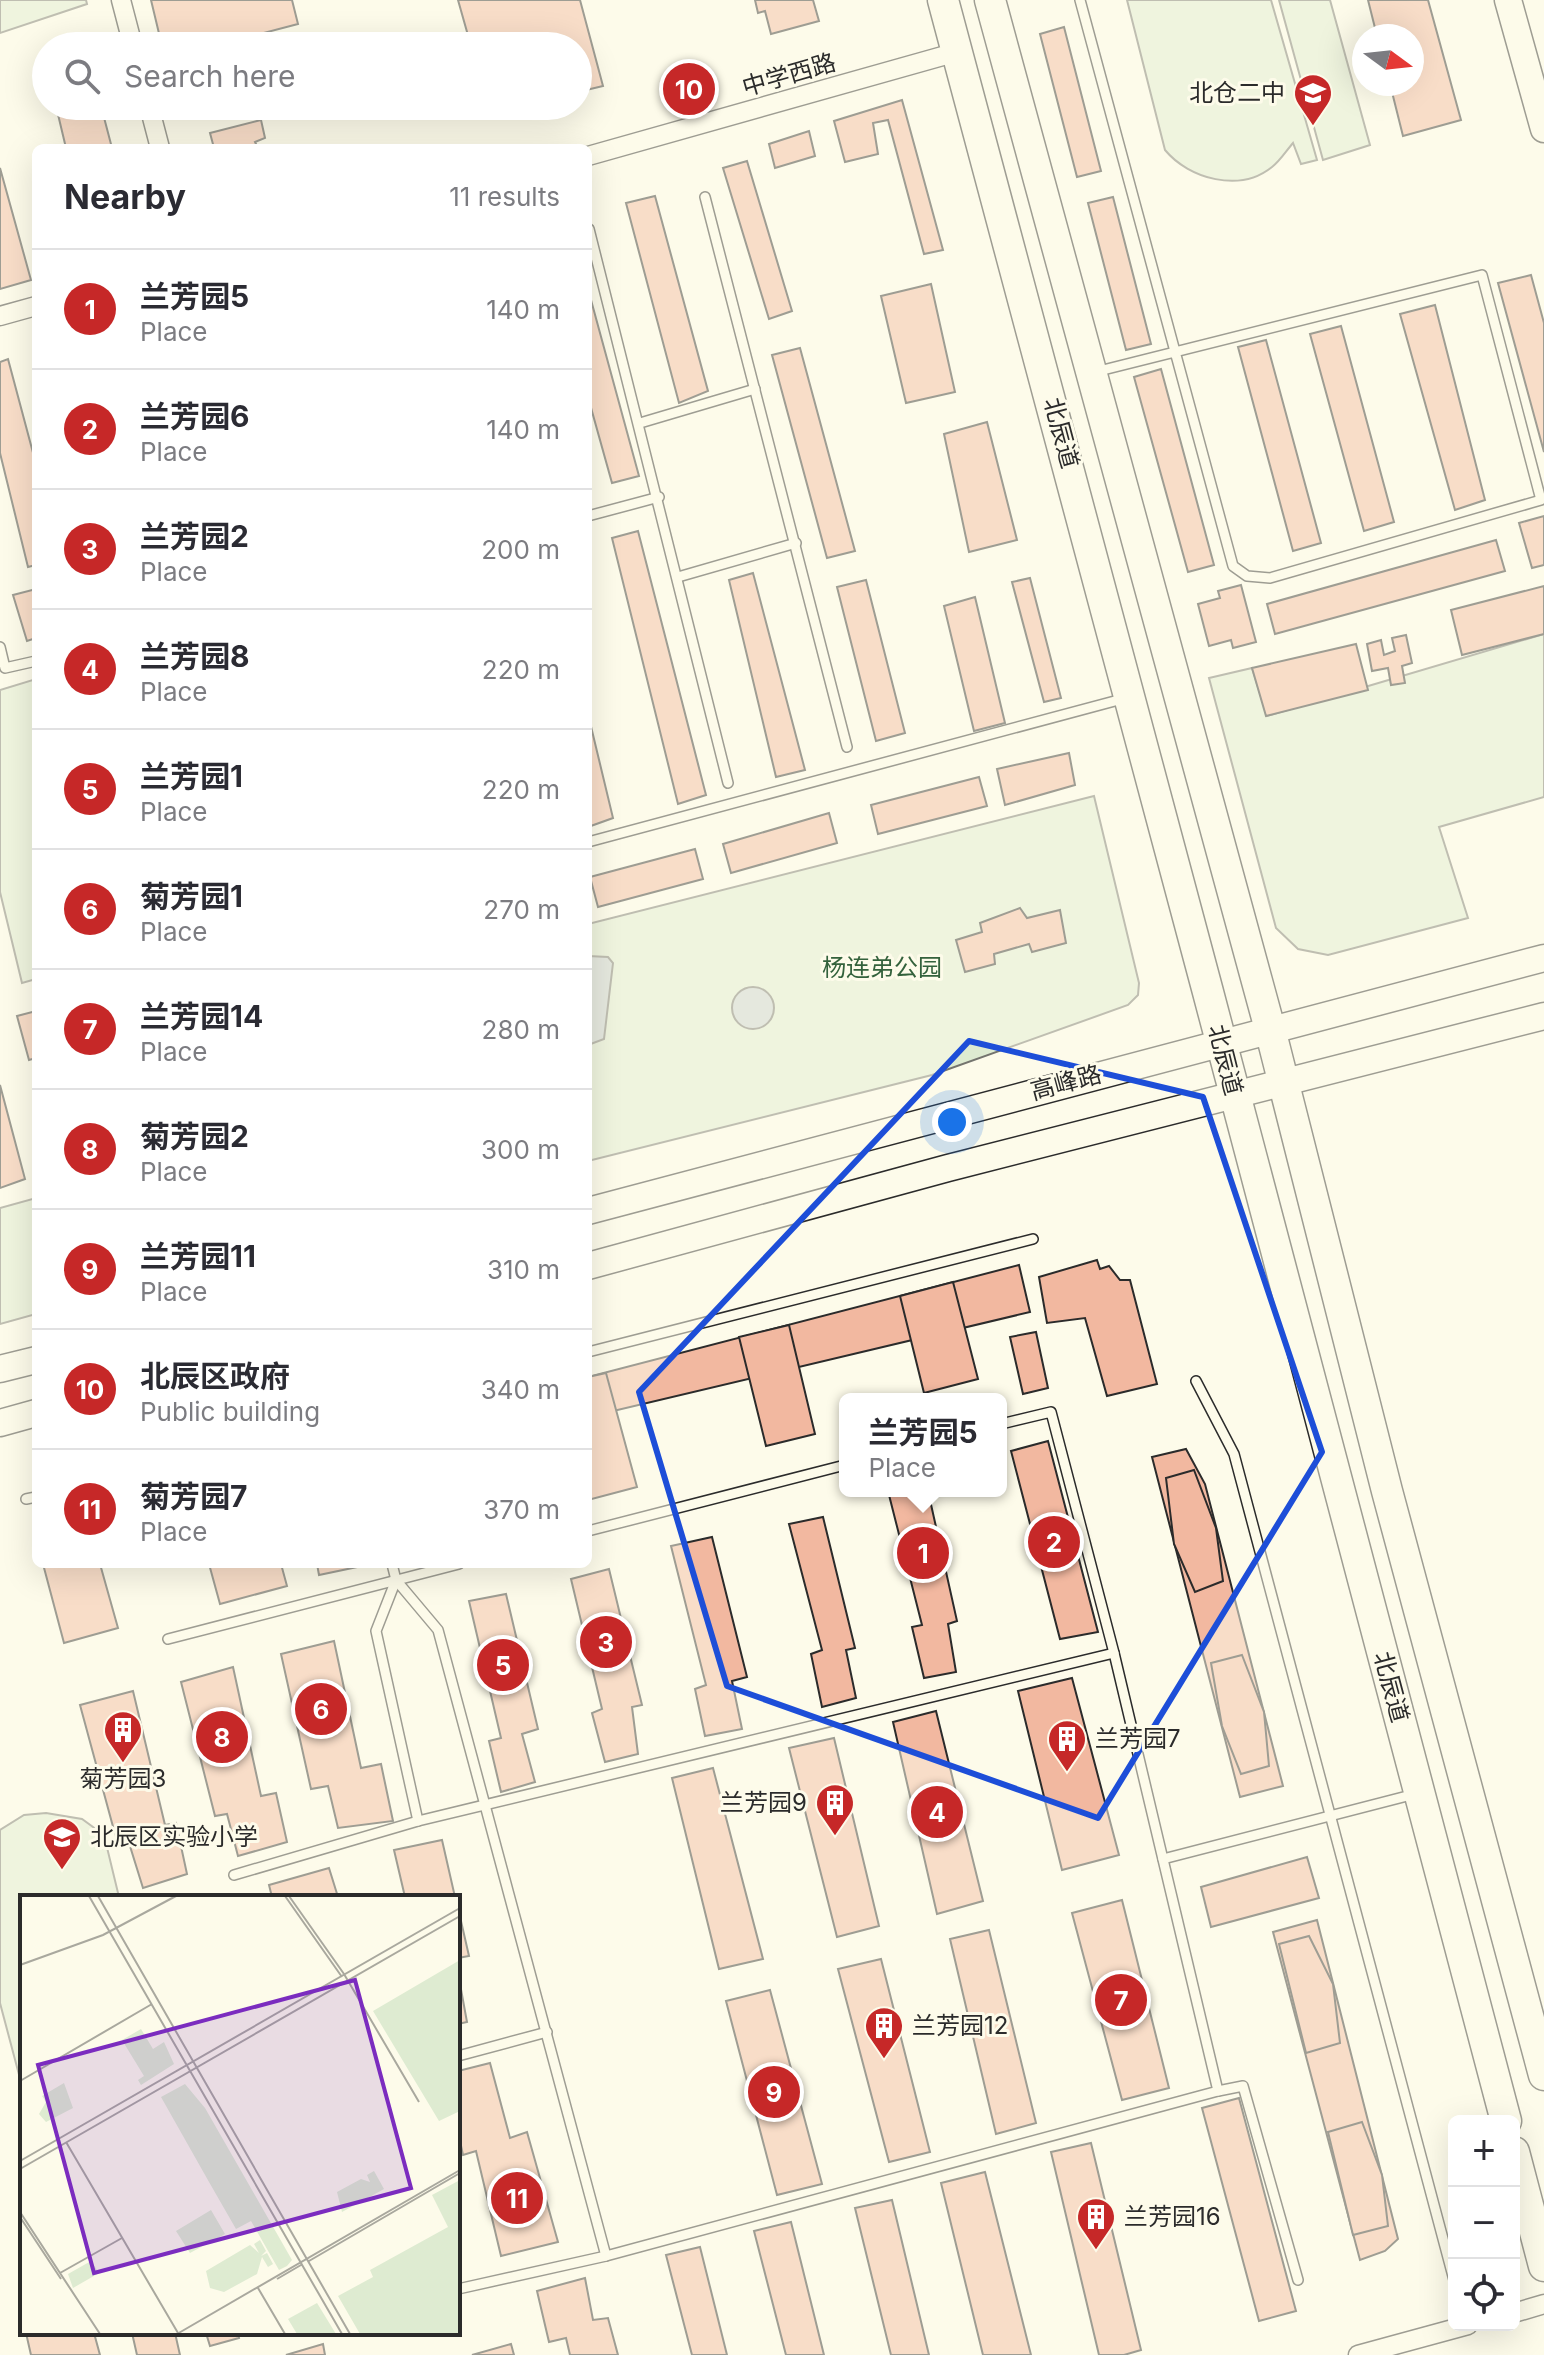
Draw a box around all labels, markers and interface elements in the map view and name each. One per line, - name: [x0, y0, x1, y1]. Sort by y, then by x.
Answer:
- north arrow: [1352, 24, 1424, 96]
- search box: [32, 32, 592, 120]
- street label: 中学西路: [739, 47, 839, 102]
- icon: search: [60, 54, 104, 98]
- text: Search here: [124, 58, 296, 94]
- pin: 10: [663, 59, 715, 119]
- school or university icon: 北仓二中: [1292, 72, 1334, 127]
- place label: 北仓二中: [1189, 78, 1285, 107]
- text: Nearby: [64, 176, 186, 217]
- text: 11 results: [449, 181, 560, 212]
- text: 兰芳园5: [140, 278, 249, 314]
- text: 1: [84, 294, 96, 325]
- text: 140 m: [486, 294, 560, 325]
- text: Place: [140, 316, 208, 347]
- street label: 北辰道: [1038, 394, 1085, 471]
- text: 兰芳园6: [140, 398, 249, 434]
- text: 2: [82, 414, 98, 445]
- text: 140 m: [486, 414, 560, 445]
- text: Place: [140, 436, 208, 467]
- text: 兰芳园2: [140, 518, 249, 554]
- text: 3: [82, 534, 98, 565]
- text: 200 m: [481, 534, 560, 565]
- text: Place: [140, 556, 208, 587]
- text: 兰芳园8: [140, 638, 250, 674]
- text: 4: [81, 654, 99, 685]
- text: 220 m: [482, 654, 560, 685]
- text: Place: [140, 676, 208, 707]
- text: 兰芳园1: [140, 758, 243, 794]
- text: 5: [82, 774, 98, 805]
- text: 220 m: [482, 774, 560, 805]
- text: Place: [140, 796, 208, 827]
- text: 菊芳园1: [140, 878, 243, 914]
- text: 6: [82, 894, 98, 925]
- text: 270 m: [483, 894, 560, 925]
- text: Place: [140, 916, 208, 947]
- park label: 杨连弟公园: [822, 953, 942, 982]
- text: 兰芳园14: [140, 998, 263, 1034]
- text: 7: [82, 1014, 98, 1045]
- text: 280 m: [482, 1014, 560, 1045]
- street label: 北辰道: [1203, 1021, 1248, 1098]
- text: Place: [140, 1036, 208, 1067]
- street label: 高峰路: [1027, 1059, 1104, 1106]
- your location: [932, 1102, 972, 1142]
- text: 菊芳园2: [140, 1118, 249, 1154]
- text: 8: [82, 1134, 98, 1165]
- text: 300 m: [481, 1134, 560, 1165]
- text: Place: [140, 1156, 208, 1187]
- text: 兰芳园11: [140, 1238, 256, 1274]
- text: 9: [82, 1254, 98, 1285]
- text: 310 m: [487, 1254, 560, 1285]
- text: Place: [140, 1276, 208, 1307]
- text: 北辰区政府: [140, 1358, 290, 1394]
- text: 10: [76, 1374, 104, 1405]
- text: 340 m: [481, 1374, 560, 1405]
- popup: [839, 1393, 1007, 1497]
- text: Public building: [140, 1396, 320, 1427]
- text: 兰芳园5: [868, 1414, 978, 1450]
- text: Place: [868, 1452, 936, 1483]
- text: 菊芳园7: [140, 1478, 247, 1514]
- text: 11: [79, 1494, 101, 1525]
- text: 370 m: [483, 1494, 560, 1525]
- pin: 2: [1028, 1512, 1080, 1572]
- text: Place: [140, 1516, 208, 1547]
- pin: 1: [897, 1523, 949, 1583]
- pin: 3: [580, 1612, 632, 1672]
- pin: 5: [477, 1635, 529, 1695]
- street label: 北辰道: [1368, 1648, 1415, 1725]
- pin: 6: [295, 1679, 347, 1739]
- pin: 8: [196, 1707, 248, 1767]
- building icon: 菊芳园3: [102, 1709, 144, 1764]
- building icon: 兰芳园7: [1046, 1718, 1088, 1773]
- place label: 兰芳园7: [1095, 1724, 1181, 1753]
- place label: 菊芳园3: [80, 1764, 166, 1793]
- building icon: 兰芳园9: [814, 1782, 856, 1837]
- pin: 4: [911, 1782, 963, 1842]
- place label: 兰芳园9: [720, 1788, 807, 1817]
- school or university icon: 北辰区实验小学: [41, 1816, 83, 1871]
- place label: 北辰区实验小学: [90, 1822, 258, 1851]
- inset map: [20, 1895, 460, 2335]
- pin: 7: [1095, 1970, 1147, 2030]
- building icon: 兰芳园12: [863, 2005, 905, 2060]
- place label: 兰芳园12: [912, 2011, 1008, 2040]
- pin: 9: [748, 2062, 800, 2122]
- map controls: [1448, 2115, 1520, 2331]
- button: +: [1448, 2115, 1520, 2187]
- pin: 11: [491, 2168, 543, 2228]
- button: −: [1448, 2187, 1520, 2259]
- building icon: 兰芳园16: [1075, 2196, 1117, 2251]
- place label: 兰芳园16: [1124, 2202, 1221, 2231]
- button: locate: [1448, 2259, 1520, 2331]

